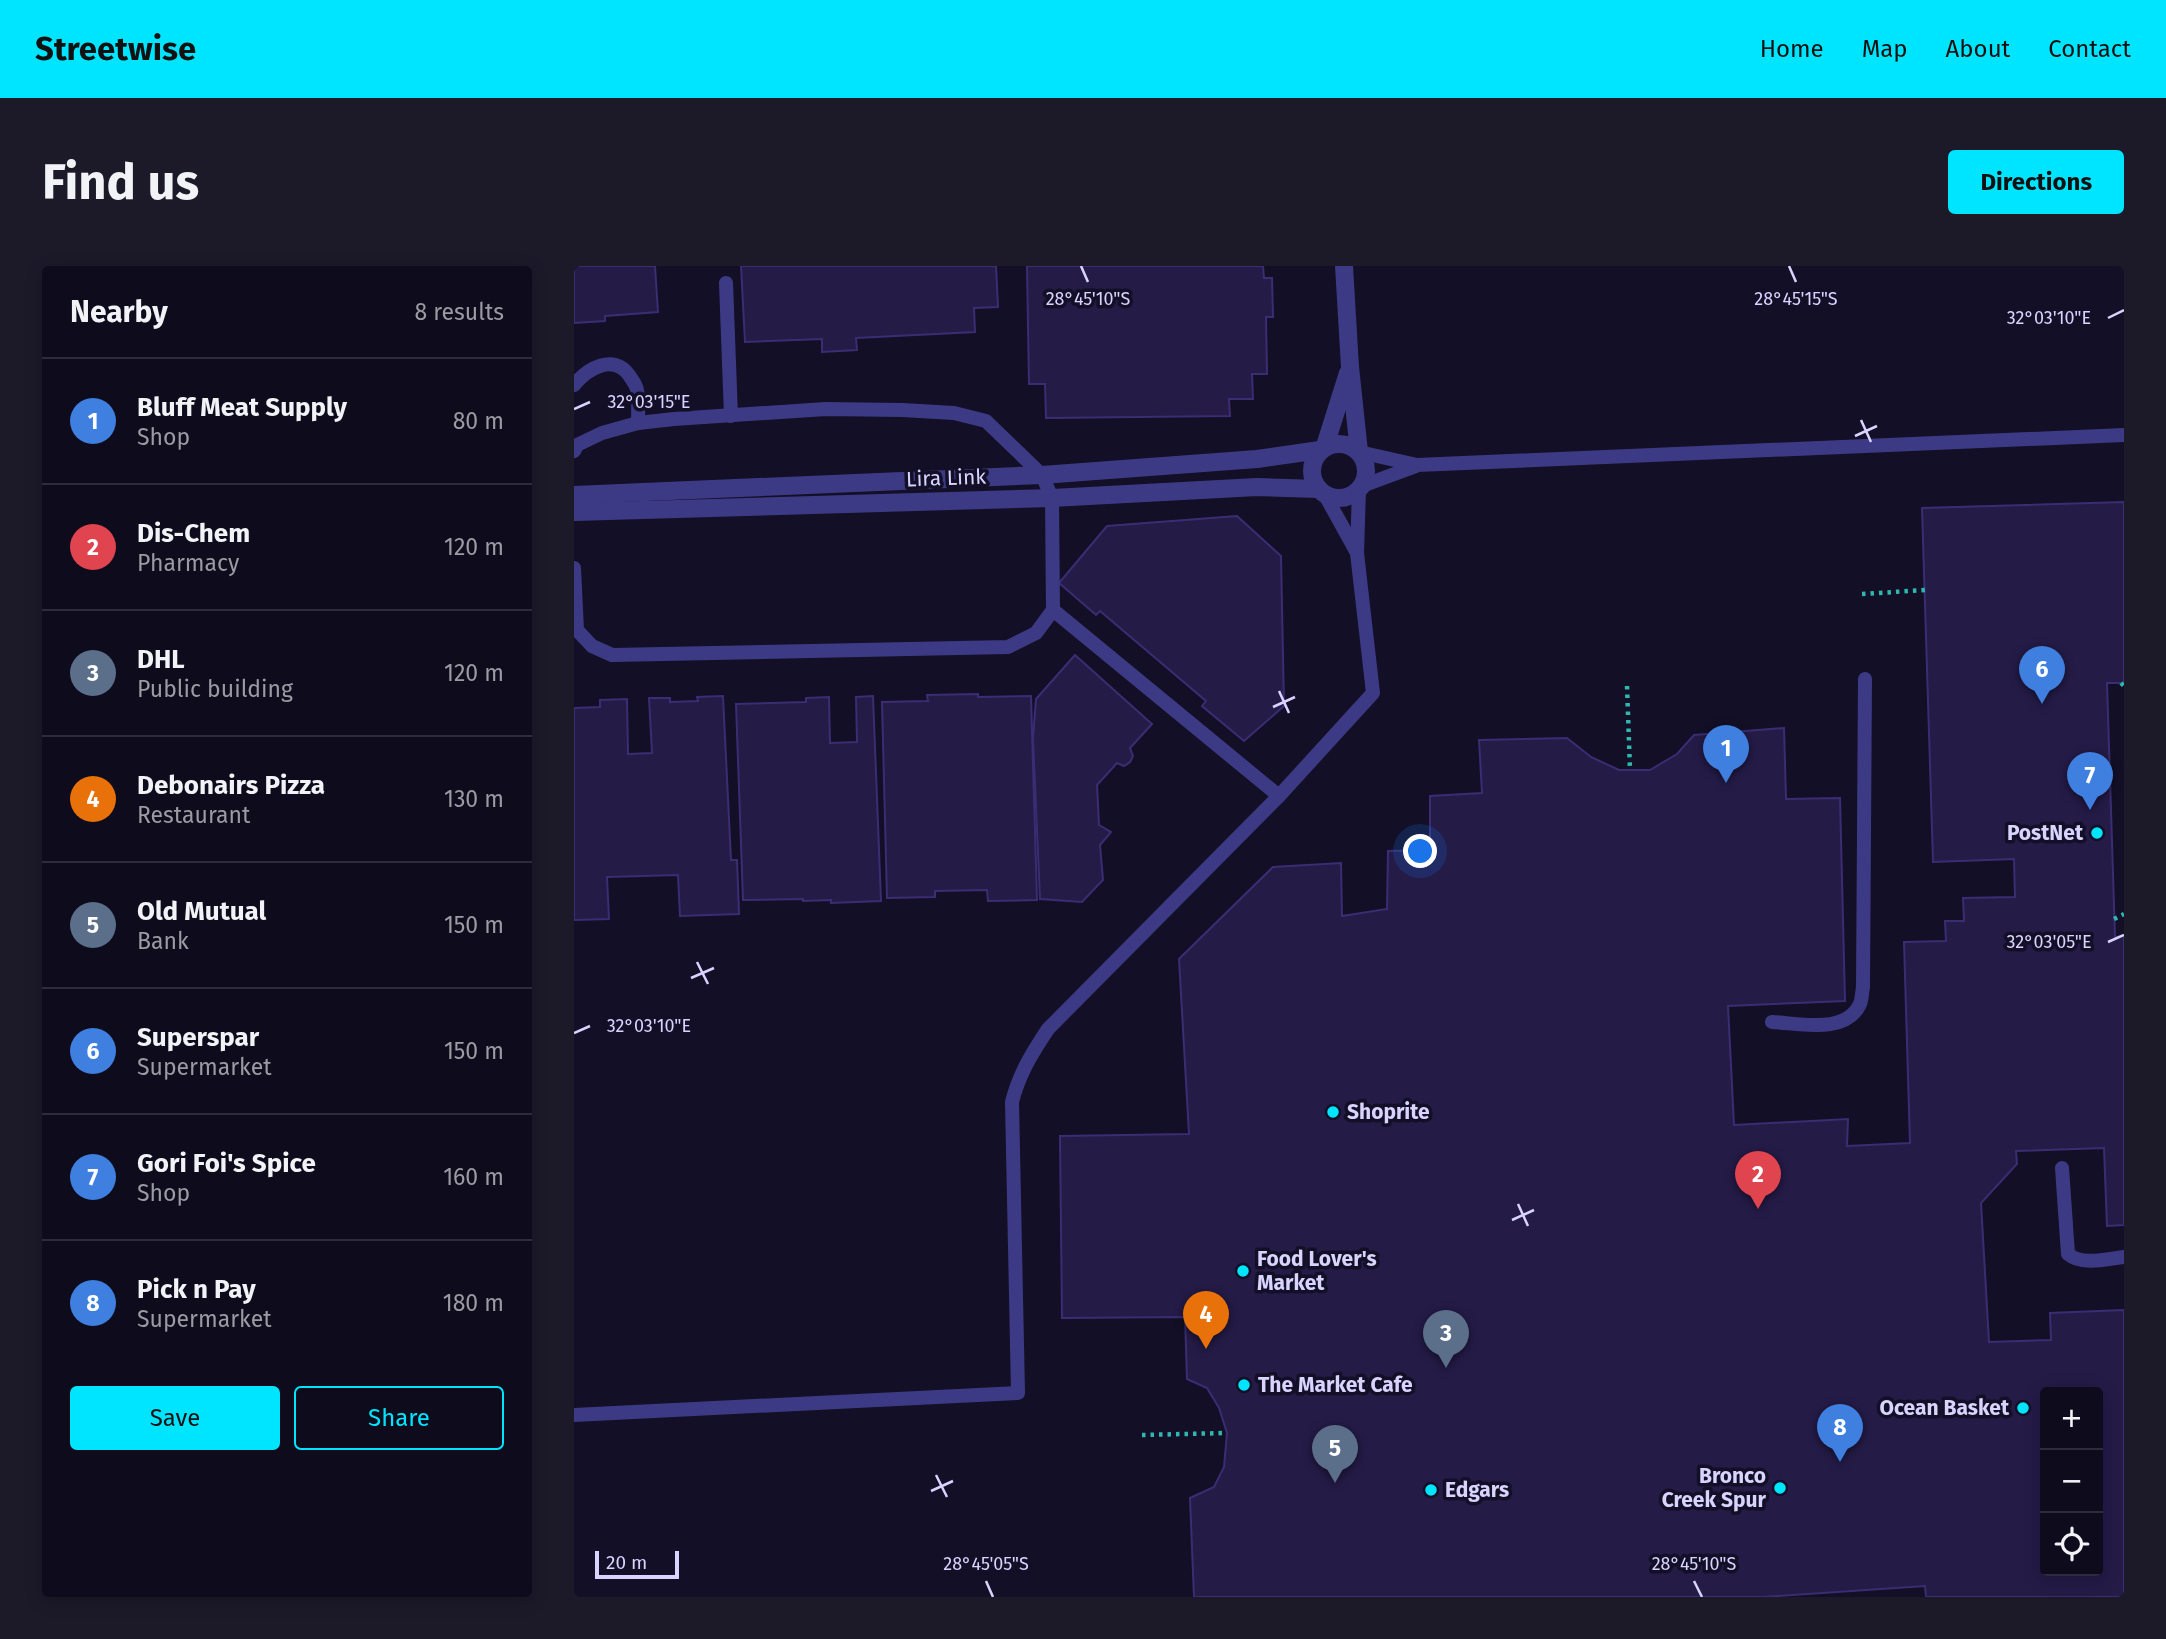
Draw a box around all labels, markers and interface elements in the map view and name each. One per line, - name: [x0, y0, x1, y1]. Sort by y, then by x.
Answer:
- text: Streetwise: [35, 29, 196, 69]
- text: Home: [1760, 35, 1824, 63]
- text: Map: [1862, 35, 1908, 63]
- text: About: [1946, 35, 2010, 63]
- text: Contact: [2048, 35, 2131, 63]
- button: Directions: [1948, 150, 2124, 214]
- text: Find us: [42, 153, 199, 212]
- text: 28°45'10"S: [1046, 288, 1131, 310]
- text: 28°45'15"S: [1754, 288, 1838, 310]
- text: Nearby: [70, 294, 168, 330]
- text: 8 results: [415, 298, 504, 326]
- text: 32°03'10"E: [2007, 307, 2091, 329]
- text: 32°03'15"E: [608, 391, 691, 413]
- text: Bluff Meat Supply: [137, 392, 347, 423]
- text: 1: [88, 407, 98, 435]
- text: 80 m: [453, 407, 504, 435]
- text: Shop: [137, 423, 190, 451]
- street label: Lira Link: [905, 464, 987, 492]
- text: Dis-Chem: [137, 518, 250, 549]
- text: 2: [87, 533, 99, 561]
- text: 120 m: [444, 533, 504, 561]
- text: Pharmacy: [137, 549, 239, 577]
- text: DHL: [137, 644, 185, 675]
- pin: 6: [2019, 646, 2065, 704]
- text: 3: [87, 659, 99, 687]
- text: 120 m: [444, 659, 504, 687]
- text: Public building: [137, 675, 293, 703]
- pin: 1: [1703, 725, 1749, 783]
- pin: 7: [2067, 752, 2113, 810]
- text: Debonairs Pizza: [137, 770, 325, 801]
- text: 4: [87, 785, 100, 813]
- text: 130 m: [444, 785, 504, 813]
- text: Restaurant: [137, 801, 250, 829]
- place label: PostNet: [2007, 820, 2084, 846]
- marker: PostNet: [2089, 825, 2105, 841]
- your location: [1403, 834, 1437, 868]
- text: Old Mutual: [137, 896, 266, 927]
- text: 5: [87, 911, 99, 939]
- text: 150 m: [444, 911, 504, 939]
- text: Bank: [137, 927, 189, 955]
- text: 32°03'05"E: [2006, 931, 2092, 953]
- text: 32°03'10"E: [607, 1015, 691, 1037]
- text: Superspar: [137, 1022, 259, 1053]
- text: 6: [87, 1037, 99, 1065]
- text: 150 m: [444, 1037, 504, 1065]
- text: Supermarket: [137, 1053, 272, 1081]
- place label: Shoprite: [1347, 1099, 1430, 1125]
- marker: Shoprite: [1325, 1104, 1341, 1120]
- text: Gori Foi's Spice: [137, 1148, 316, 1179]
- pin: 2: [1735, 1151, 1781, 1209]
- text: 7: [88, 1163, 98, 1191]
- text: 160 m: [443, 1163, 504, 1191]
- text: Shop: [137, 1179, 190, 1207]
- place label: Food Lover's Market: [1257, 1246, 1377, 1296]
- marker: Food Lover's Market: [1235, 1263, 1251, 1279]
- text: Pick n Pay: [137, 1274, 256, 1305]
- text: 8: [86, 1289, 100, 1317]
- text: 180 m: [443, 1289, 504, 1317]
- pin: 4: [1183, 1291, 1229, 1349]
- text: Supermarket: [137, 1305, 272, 1333]
- pin: 3: [1423, 1310, 1469, 1368]
- place label: The Market Cafe: [1258, 1372, 1413, 1398]
- marker: The Market Cafe: [1236, 1377, 1252, 1393]
- button: Save: [70, 1386, 280, 1450]
- button: Share: [294, 1386, 504, 1450]
- map controls: [2040, 1387, 2103, 1576]
- button: +: [2040, 1387, 2103, 1450]
- place label: Ocean Basket: [1879, 1395, 2010, 1421]
- marker: Ocean Basket: [2015, 1400, 2031, 1416]
- pin: 8: [1817, 1404, 1863, 1462]
- pin: 5: [1312, 1425, 1358, 1483]
- button: −: [2040, 1450, 2103, 1513]
- place label: Bronco Creek Spur: [1662, 1463, 1767, 1513]
- place label: Edgars: [1445, 1477, 1509, 1503]
- marker: Bronco Creek Spur: [1772, 1480, 1788, 1496]
- marker: Edgars: [1423, 1482, 1439, 1498]
- button: locate: [2040, 1513, 2103, 1576]
- scale bar: [595, 1548, 679, 1580]
- text: 20 m: [606, 1551, 647, 1574]
- text: 28°45'05"S: [943, 1553, 1029, 1575]
- text: 28°45'10"S: [1652, 1553, 1737, 1575]

